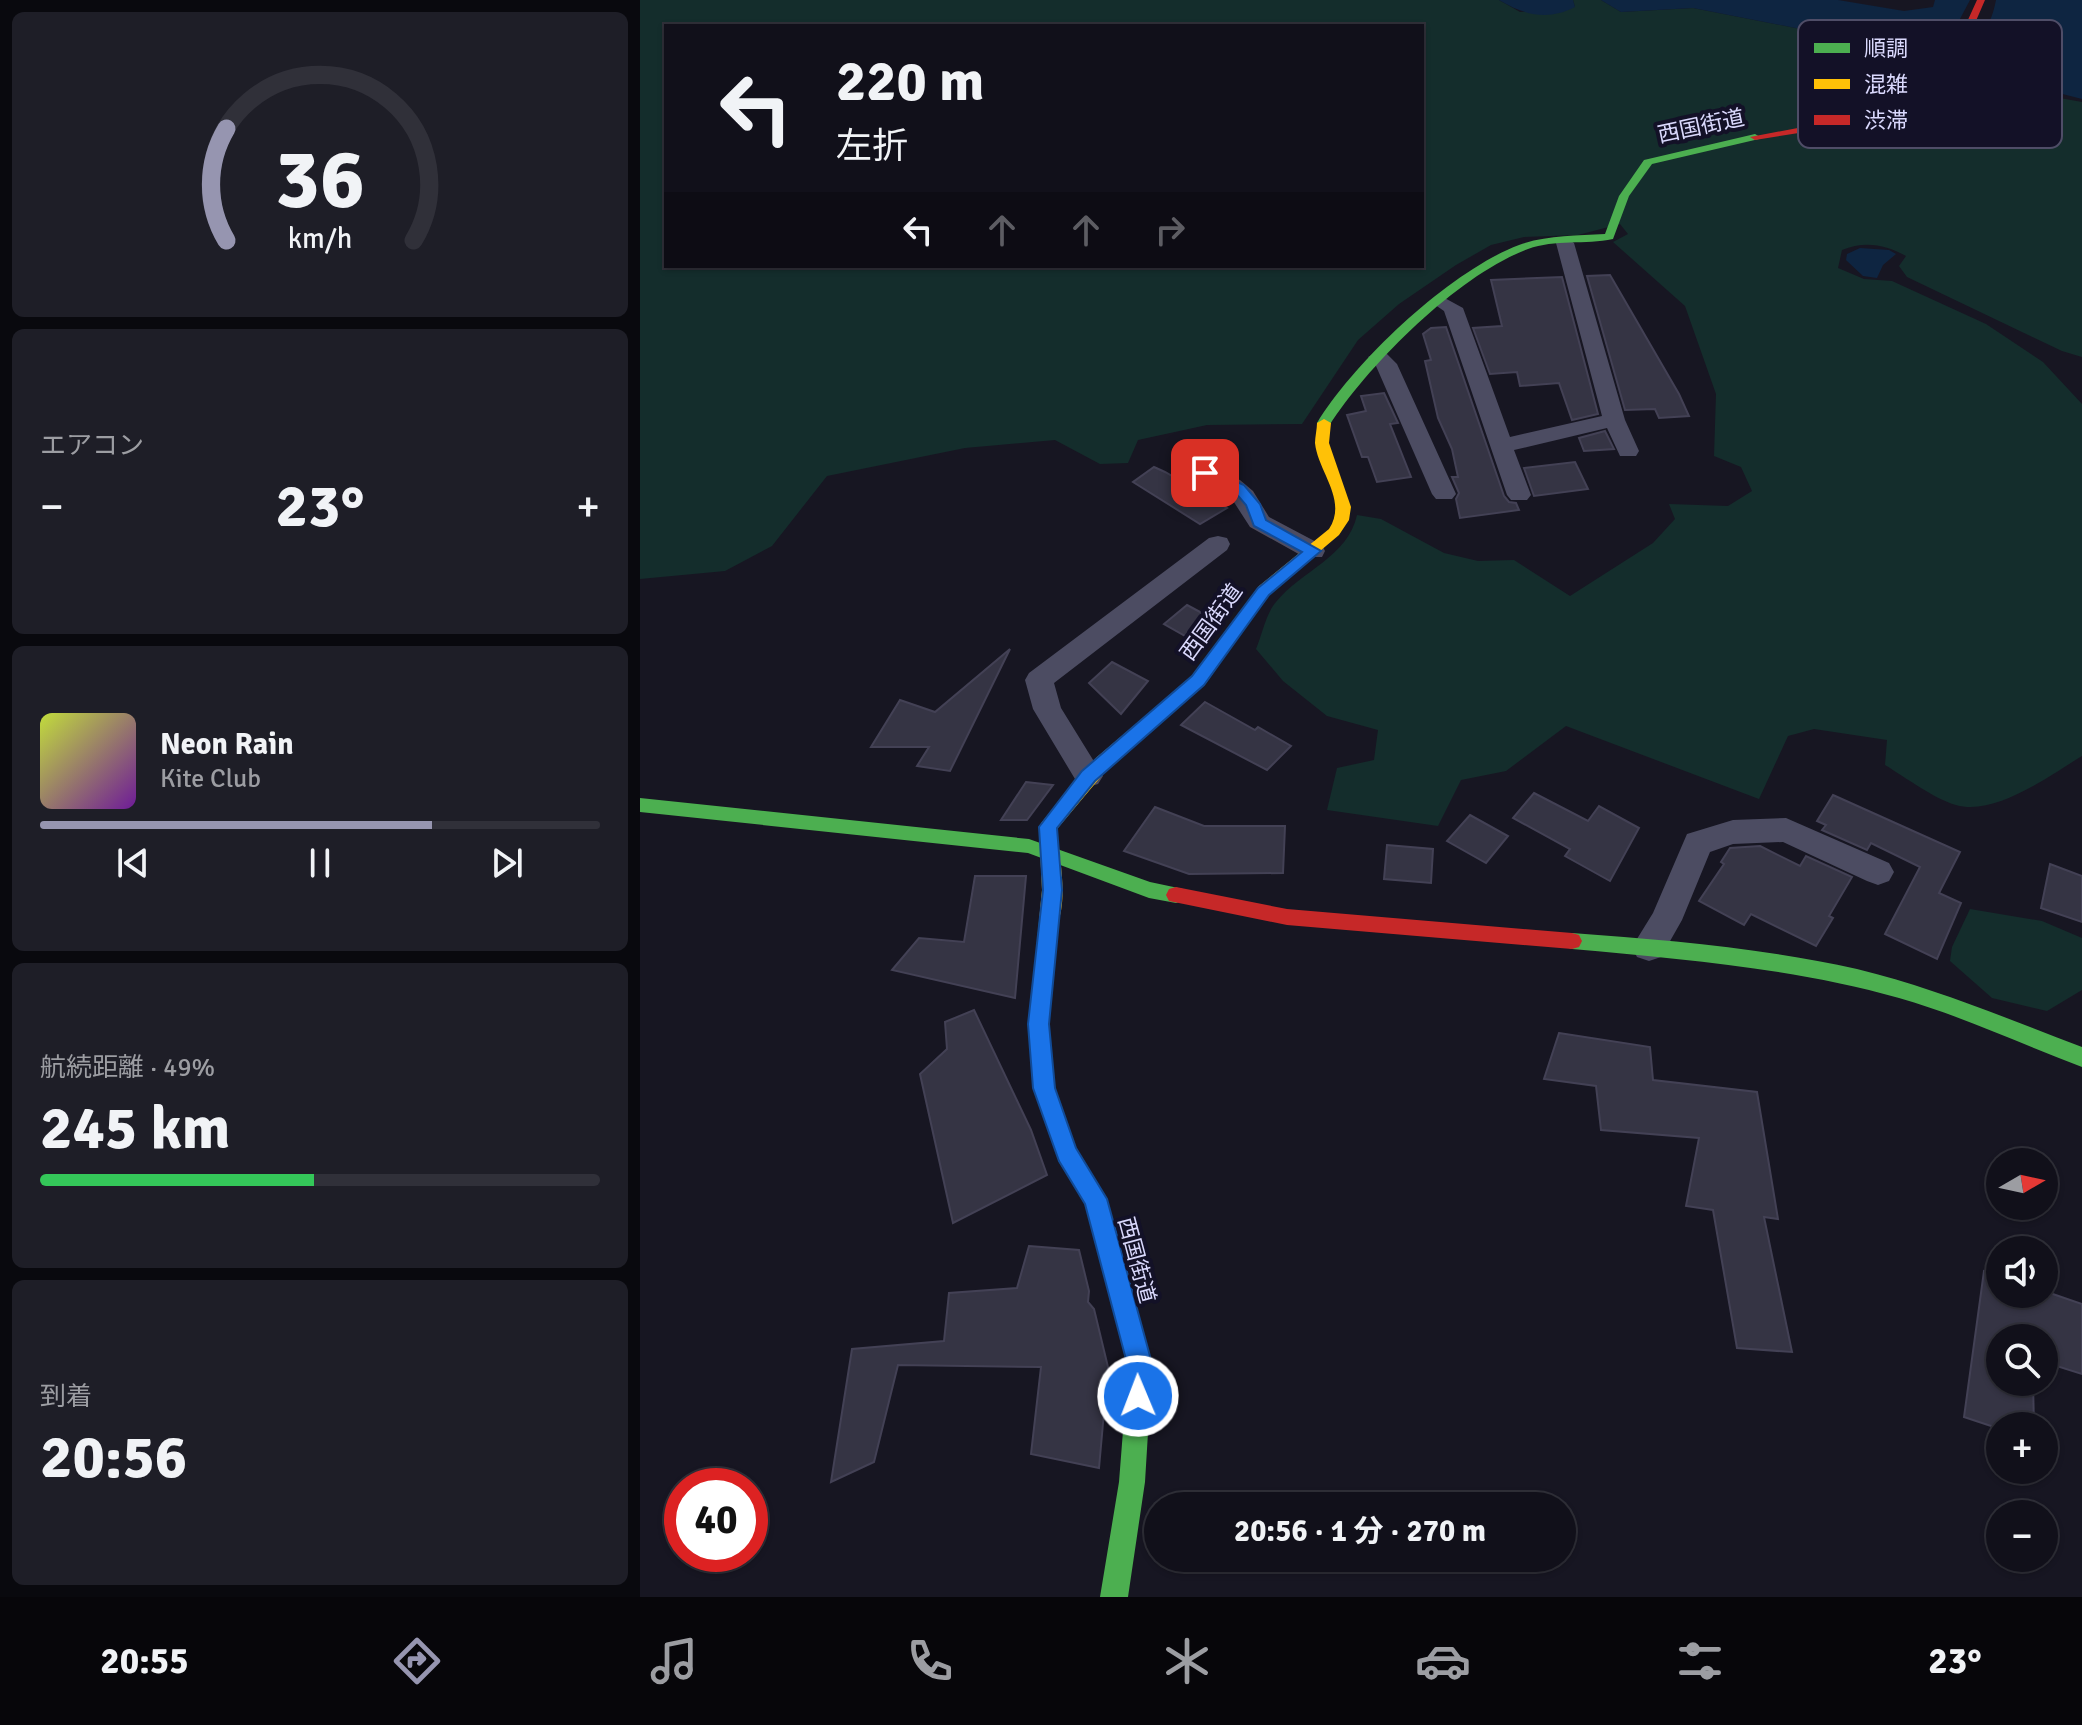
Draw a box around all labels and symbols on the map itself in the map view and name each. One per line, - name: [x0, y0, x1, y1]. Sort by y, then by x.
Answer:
- legend: [1798, 20, 2062, 148]
- text: 順調: [1864, 35, 1908, 62]
- text: 混雑: [1864, 71, 1908, 98]
- street label: 西国街道: [1655, 104, 1747, 148]
- text: 渋滞: [1864, 107, 1908, 134]
- pin: [1171, 439, 1239, 507]
- street label: 西国街道: [1174, 578, 1248, 666]
- north arrow: [1986, 1148, 2058, 1220]
- street label: 西国街道: [1113, 1214, 1161, 1306]
- position arrow: [1096, 1354, 1180, 1438]
- speed limit sign: 40: [664, 1468, 768, 1572]

